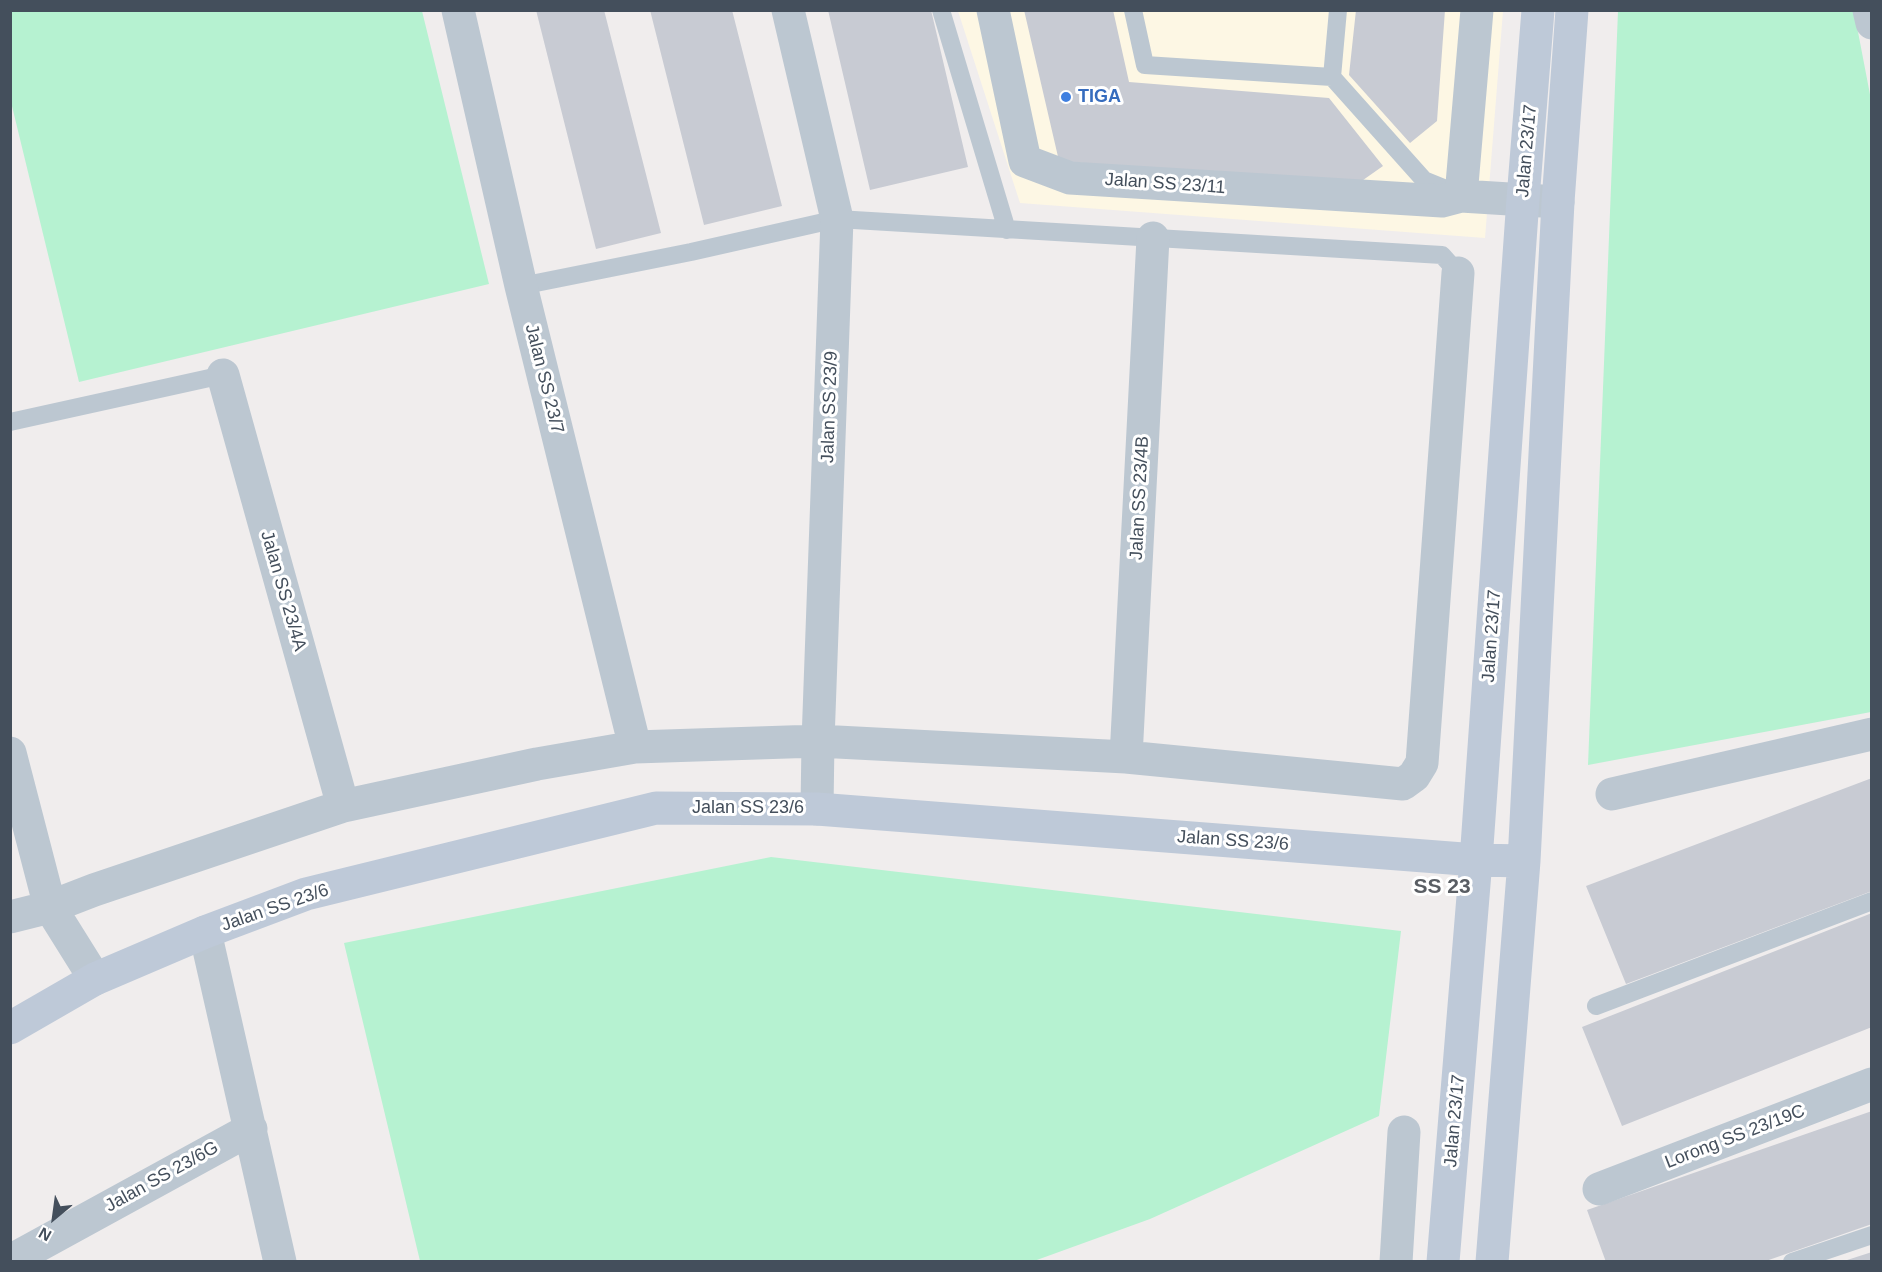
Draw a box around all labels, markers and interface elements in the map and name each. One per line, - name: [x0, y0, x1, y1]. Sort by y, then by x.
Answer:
- place label: TIGA: [1078, 86, 1121, 108]
- marker: TIGA: [1059, 90, 1073, 104]
- street label: Jalan 23/17: [1512, 104, 1542, 198]
- street label: Jalan SS 23/11: [1104, 169, 1226, 199]
- street label: Jalan SS 23/7: [520, 322, 568, 436]
- street label: Jalan SS 23/9: [817, 351, 843, 463]
- street label: Jalan SS 23/4B: [1126, 435, 1154, 561]
- street label: Jalan SS 23/4A: [256, 528, 310, 654]
- street label: Jalan 23/17: [1478, 589, 1506, 683]
- street label: Jalan SS 23/6: [692, 797, 804, 819]
- street label: Jalan SS 23/6: [1176, 826, 1290, 856]
- district label: SS 23: [1413, 874, 1471, 900]
- street label: Jalan SS 23/6: [218, 880, 332, 936]
- street label: Jalan 23/17: [1440, 1074, 1470, 1168]
- street label: Lorong SS 23/19C: [1662, 1100, 1808, 1174]
- street label: Jalan SS 23/6G: [102, 1137, 222, 1217]
- north arrow: [24, 1188, 84, 1248]
- text: N: [36, 1224, 54, 1244]

